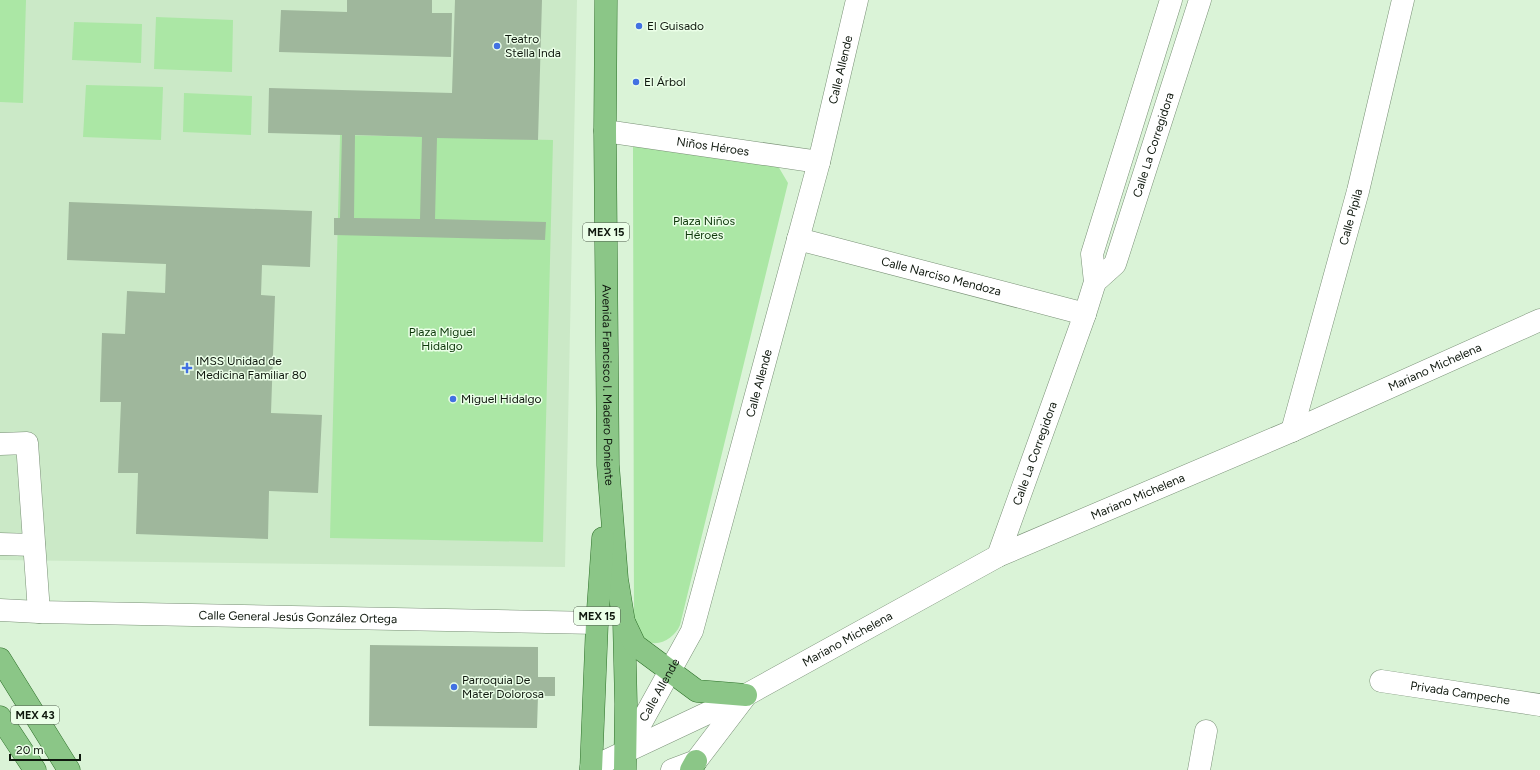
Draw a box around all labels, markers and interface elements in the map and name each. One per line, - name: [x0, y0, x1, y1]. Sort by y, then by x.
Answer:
- place label: El Guisado: [647, 19, 704, 33]
- marker: El Guisado: [634, 21, 644, 31]
- place label: Teatro Stella Inda: [505, 32, 561, 60]
- street label: Calle Allende: [826, 34, 856, 105]
- marker: Teatro Stella Inda: [492, 41, 502, 51]
- place label: El Árbol: [644, 75, 686, 89]
- marker: El Árbol: [631, 77, 641, 87]
- street label: Calle La Corregidora: [1130, 91, 1177, 199]
- street label: Niños Héroes: [676, 134, 750, 159]
- street label: Calle Pípila: [1336, 187, 1365, 247]
- park label: Plaza Niños Héroes: [673, 214, 735, 242]
- road number: MEX 15: [583, 223, 629, 241]
- street label: Calle Narciso Mendoza: [880, 254, 1003, 299]
- street label: Avenida Francisco I. Madero Poniente: [599, 284, 617, 486]
- park label: Plaza Miguel Hidalgo: [409, 325, 475, 353]
- street label: Mariano Michelena: [1386, 340, 1484, 394]
- street label: Calle Allende: [743, 347, 775, 419]
- place label: IMSS Unidad de Medicina Familiar 80: [196, 354, 307, 382]
- marker: IMSS Unidad de Medicina Familiar 80: [181, 362, 193, 374]
- place label: Miguel Hidalgo: [461, 392, 541, 406]
- marker: Miguel Hidalgo: [448, 394, 458, 404]
- street label: Calle La Corregidora: [1010, 400, 1060, 507]
- street label: Mariano Michelena: [1089, 470, 1187, 523]
- road number: MEX 15: [574, 607, 620, 625]
- street label: Calle General Jesús González Ortega: [199, 608, 397, 626]
- street label: Mariano Michelena: [800, 609, 895, 670]
- street label: Calle Allende: [636, 656, 683, 724]
- place label: Parroquia De Mater Dolorosa: [462, 673, 544, 701]
- street label: Privada Campeche: [1409, 679, 1511, 707]
- marker: Parroquia De Mater Dolorosa: [449, 682, 459, 692]
- road number: MEX 43: [11, 706, 59, 724]
- scale bar: [10, 736, 80, 762]
- text: 20 m: [16, 743, 44, 757]

